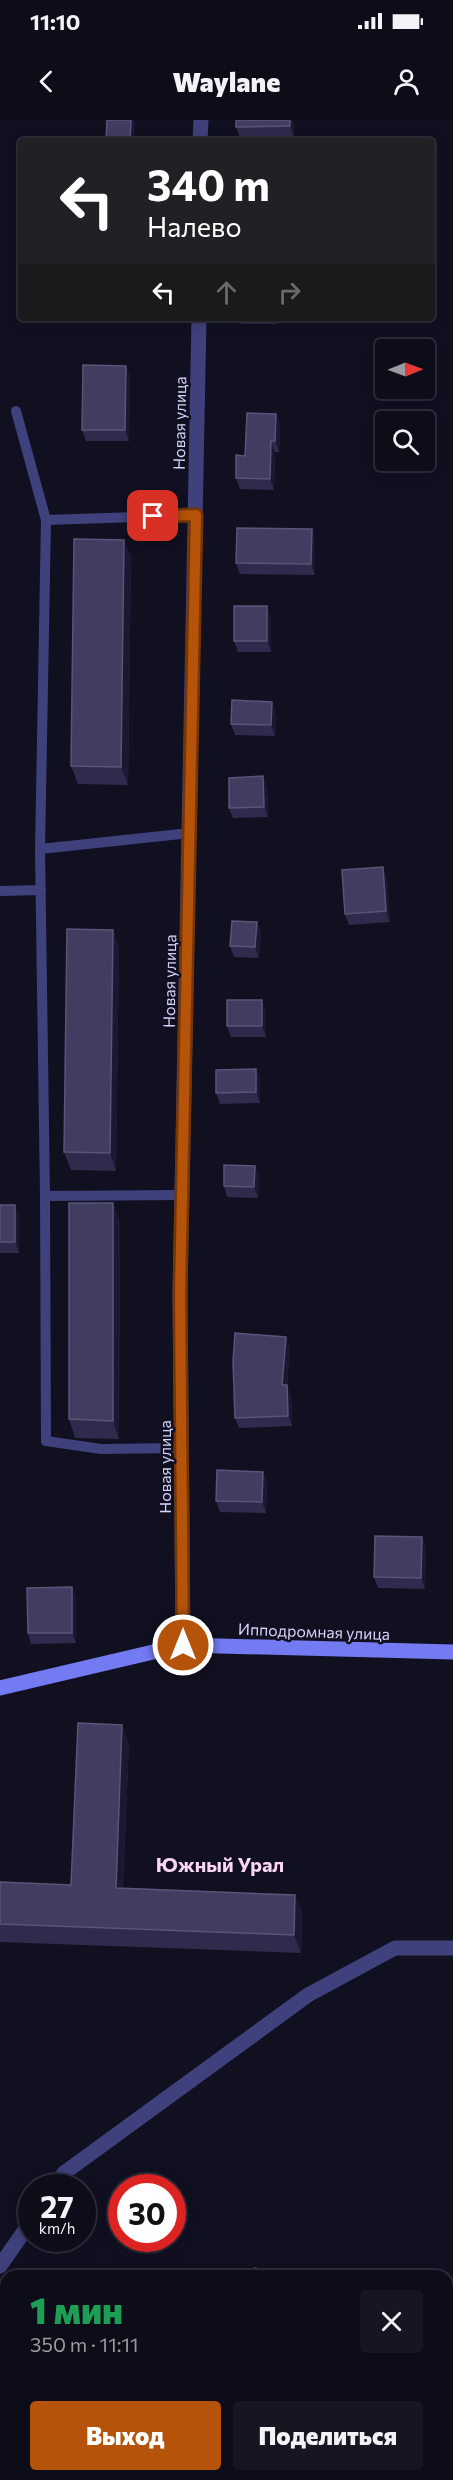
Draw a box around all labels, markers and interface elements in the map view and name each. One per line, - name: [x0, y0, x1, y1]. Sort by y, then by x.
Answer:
- text: 11:10: [30, 8, 80, 35]
- icon: back: [30, 65, 63, 98]
- text: Waylane: [173, 65, 280, 98]
- icon: person: [390, 65, 423, 98]
- text: 340 m: [147, 158, 270, 210]
- icon: left: [48, 162, 126, 240]
- text: Налево: [147, 210, 242, 243]
- icon: left: [147, 276, 180, 309]
- icon: ahead: [210, 276, 243, 309]
- icon: right: [273, 276, 306, 309]
- north arrow: [375, 339, 435, 399]
- map controls: [375, 339, 435, 471]
- street label: Новая улица: [169, 376, 189, 470]
- button: search: [375, 411, 435, 471]
- pin: [127, 490, 178, 541]
- icon: arrive: [136, 499, 169, 532]
- street label: Новая улица: [159, 934, 179, 1028]
- street label: Новая улица: [155, 1420, 174, 1514]
- position arrow: [151, 1613, 215, 1677]
- street label: Ипподромная улица: [238, 1619, 390, 1643]
- district label: Южный Урал: [156, 1852, 284, 1876]
- speed limit sign: 30: [108, 2174, 186, 2252]
- text: 27: [40, 2187, 74, 2224]
- text: km/h: [39, 2219, 75, 2237]
- text: 1 мин: [30, 2287, 123, 2331]
- button: close: [360, 2290, 423, 2353]
- text: 350 m · 11:11: [30, 2332, 139, 2356]
- button: Выход: [30, 2401, 221, 2470]
- button: Поделиться: [233, 2401, 423, 2470]

